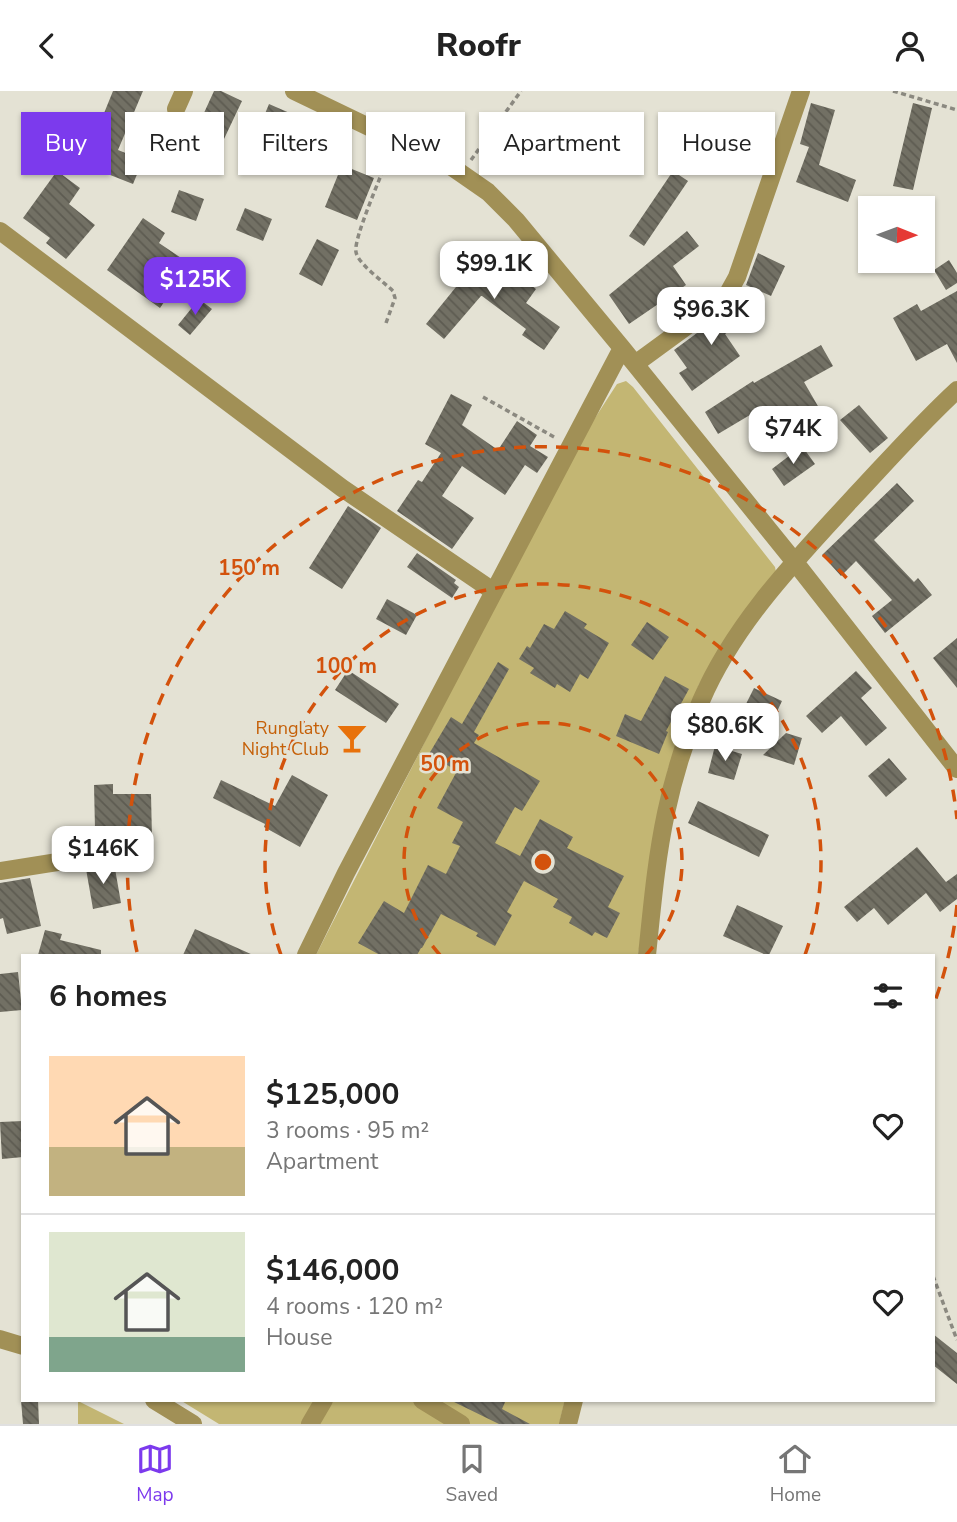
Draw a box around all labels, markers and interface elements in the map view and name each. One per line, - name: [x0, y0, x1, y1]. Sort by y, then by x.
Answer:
- text: Roofr: [436, 24, 521, 67]
- icon: back: [28, 27, 66, 65]
- icon: person: [891, 27, 929, 65]
- chip: Buy: [21, 112, 111, 175]
- chip: Rent: [125, 112, 224, 175]
- chip: Filters: [238, 112, 352, 175]
- chip: New: [366, 112, 465, 175]
- chip: Apartment: [479, 112, 644, 175]
- chip: House: [658, 112, 775, 175]
- north arrow: [858, 196, 934, 273]
- map controls: [858, 196, 935, 273]
- pin: $99.1K: [437, 241, 551, 301]
- text: $99.1K: [456, 248, 532, 279]
- pin: $125K: [146, 257, 244, 317]
- text: $125K: [160, 264, 230, 295]
- pin: $96.3K: [654, 287, 768, 347]
- text: $96.3K: [673, 294, 749, 325]
- pin: $74K: [752, 407, 834, 466]
- text: $74K: [765, 413, 821, 444]
- text: 150 m: [218, 554, 280, 582]
- text: 100 m: [315, 652, 377, 680]
- pin: $80.6K: [668, 703, 782, 763]
- text: $80.6K: [687, 710, 763, 741]
- place label: Runglaty Night Club: [242, 716, 330, 761]
- bar icon: Runglaty Night Club: [335, 721, 369, 755]
- text: 50 m: [420, 750, 470, 778]
- pin: $146K: [54, 827, 152, 886]
- text: $146K: [68, 833, 138, 864]
- centre of rings: [531, 850, 555, 874]
- text: 6 homes: [49, 976, 167, 1017]
- icon: filters: [869, 977, 907, 1015]
- text: $125,000: [266, 1074, 399, 1115]
- icon: home: [105, 1084, 189, 1168]
- icon: heart: [869, 1107, 907, 1145]
- text: 3 rooms · 95 m²: [266, 1115, 429, 1146]
- text: Apartment: [266, 1146, 378, 1177]
- text: $146,000: [266, 1250, 399, 1291]
- icon: home: [105, 1260, 189, 1344]
- icon: heart: [869, 1283, 907, 1321]
- text: 4 rooms · 120 m²: [266, 1291, 443, 1322]
- text: House: [266, 1322, 333, 1353]
- tab: Map: [136, 1440, 174, 1508]
- tab: Saved: [446, 1440, 498, 1508]
- tab: Home: [770, 1440, 821, 1508]

